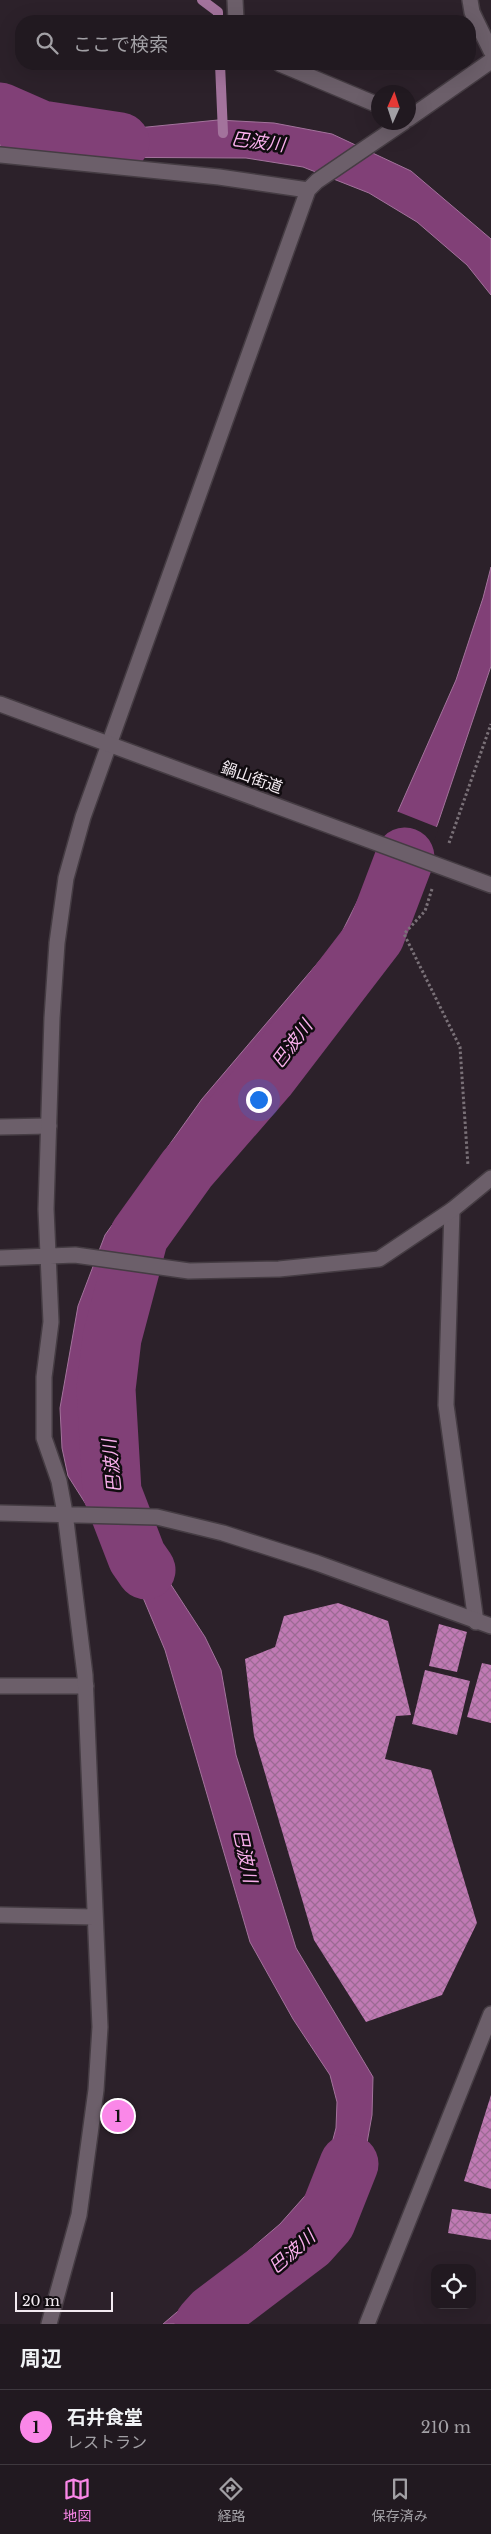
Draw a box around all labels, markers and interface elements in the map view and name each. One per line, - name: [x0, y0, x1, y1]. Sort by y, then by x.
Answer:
- search box: [15, 15, 476, 70]
- icon: search: [33, 29, 61, 57]
- text: ここで検索: [73, 33, 168, 56]
- north arrow: [371, 85, 416, 130]
- water label: 巴波川: [230, 128, 288, 156]
- street label: 鍋山街道: [219, 757, 285, 797]
- water label: 巴波川: [267, 1014, 318, 1072]
- your location: [246, 1087, 272, 1113]
- water label: 巴波川: [98, 1436, 126, 1494]
- water label: 巴波川: [229, 1827, 262, 1887]
- pin: 1: [102, 2097, 134, 2135]
- water label: 巴波川: [264, 2225, 321, 2278]
- map controls: [431, 2264, 476, 2309]
- button: locate: [431, 2264, 476, 2309]
- scale bar: [15, 2289, 112, 2312]
- text: 20 m: [22, 2292, 60, 2310]
- text: 周辺: [20, 2346, 62, 2372]
- text: 石井食堂: [67, 2406, 143, 2429]
- text: 1: [33, 2417, 39, 2437]
- text: 210 m: [421, 2417, 471, 2437]
- text: レストラン: [67, 2432, 147, 2452]
- tab: 地図: [63, 2475, 91, 2525]
- tab: 経路: [217, 2475, 245, 2525]
- tab: 保存済み: [372, 2475, 428, 2525]

